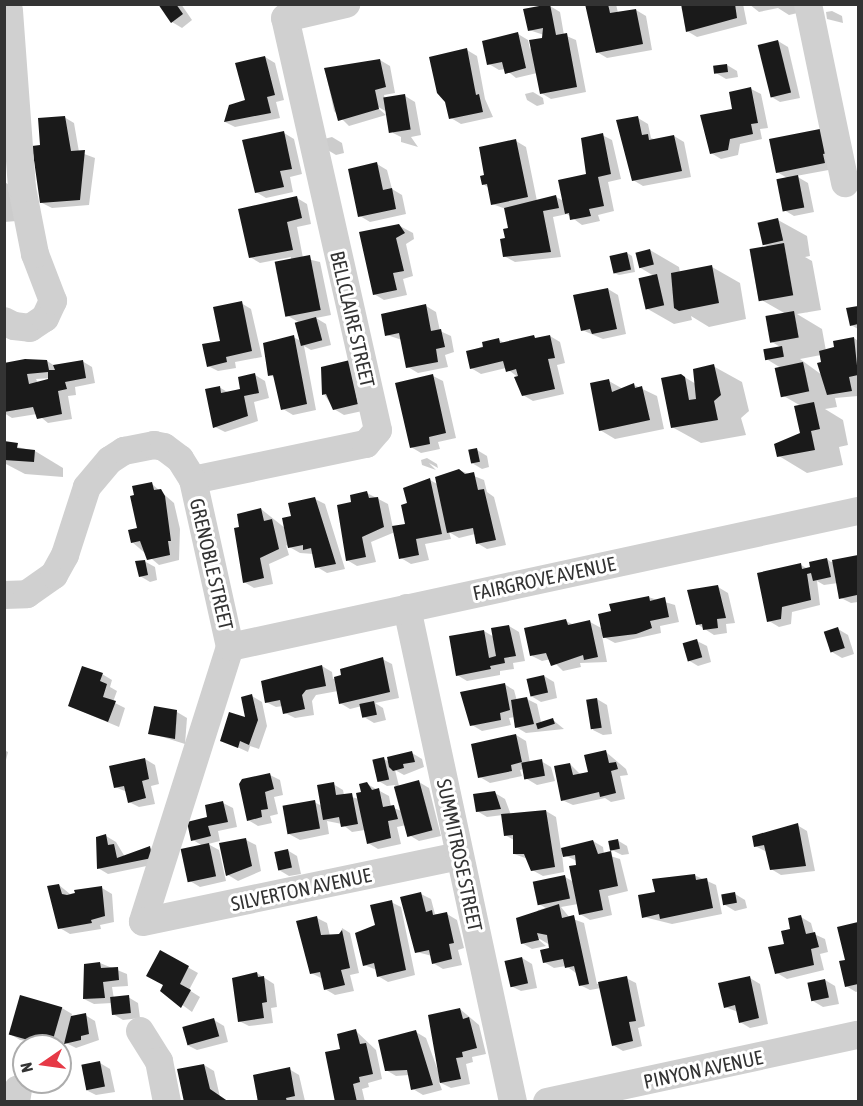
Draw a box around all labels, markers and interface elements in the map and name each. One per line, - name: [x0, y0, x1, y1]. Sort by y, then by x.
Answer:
- street label: BELLCLAIRE STREET: [326, 249, 380, 389]
- street label: GRENOBLE STREET: [185, 496, 239, 632]
- street label: FAIRGROVE AVENUE: [471, 551, 617, 605]
- street label: SUMMITROSE STREET: [432, 777, 488, 933]
- street label: SILVERTON AVENUE: [229, 862, 373, 916]
- north arrow: [12, 1034, 72, 1094]
- street label: PINYON AVENUE: [641, 1045, 765, 1093]
- text: N: [17, 1061, 36, 1074]

